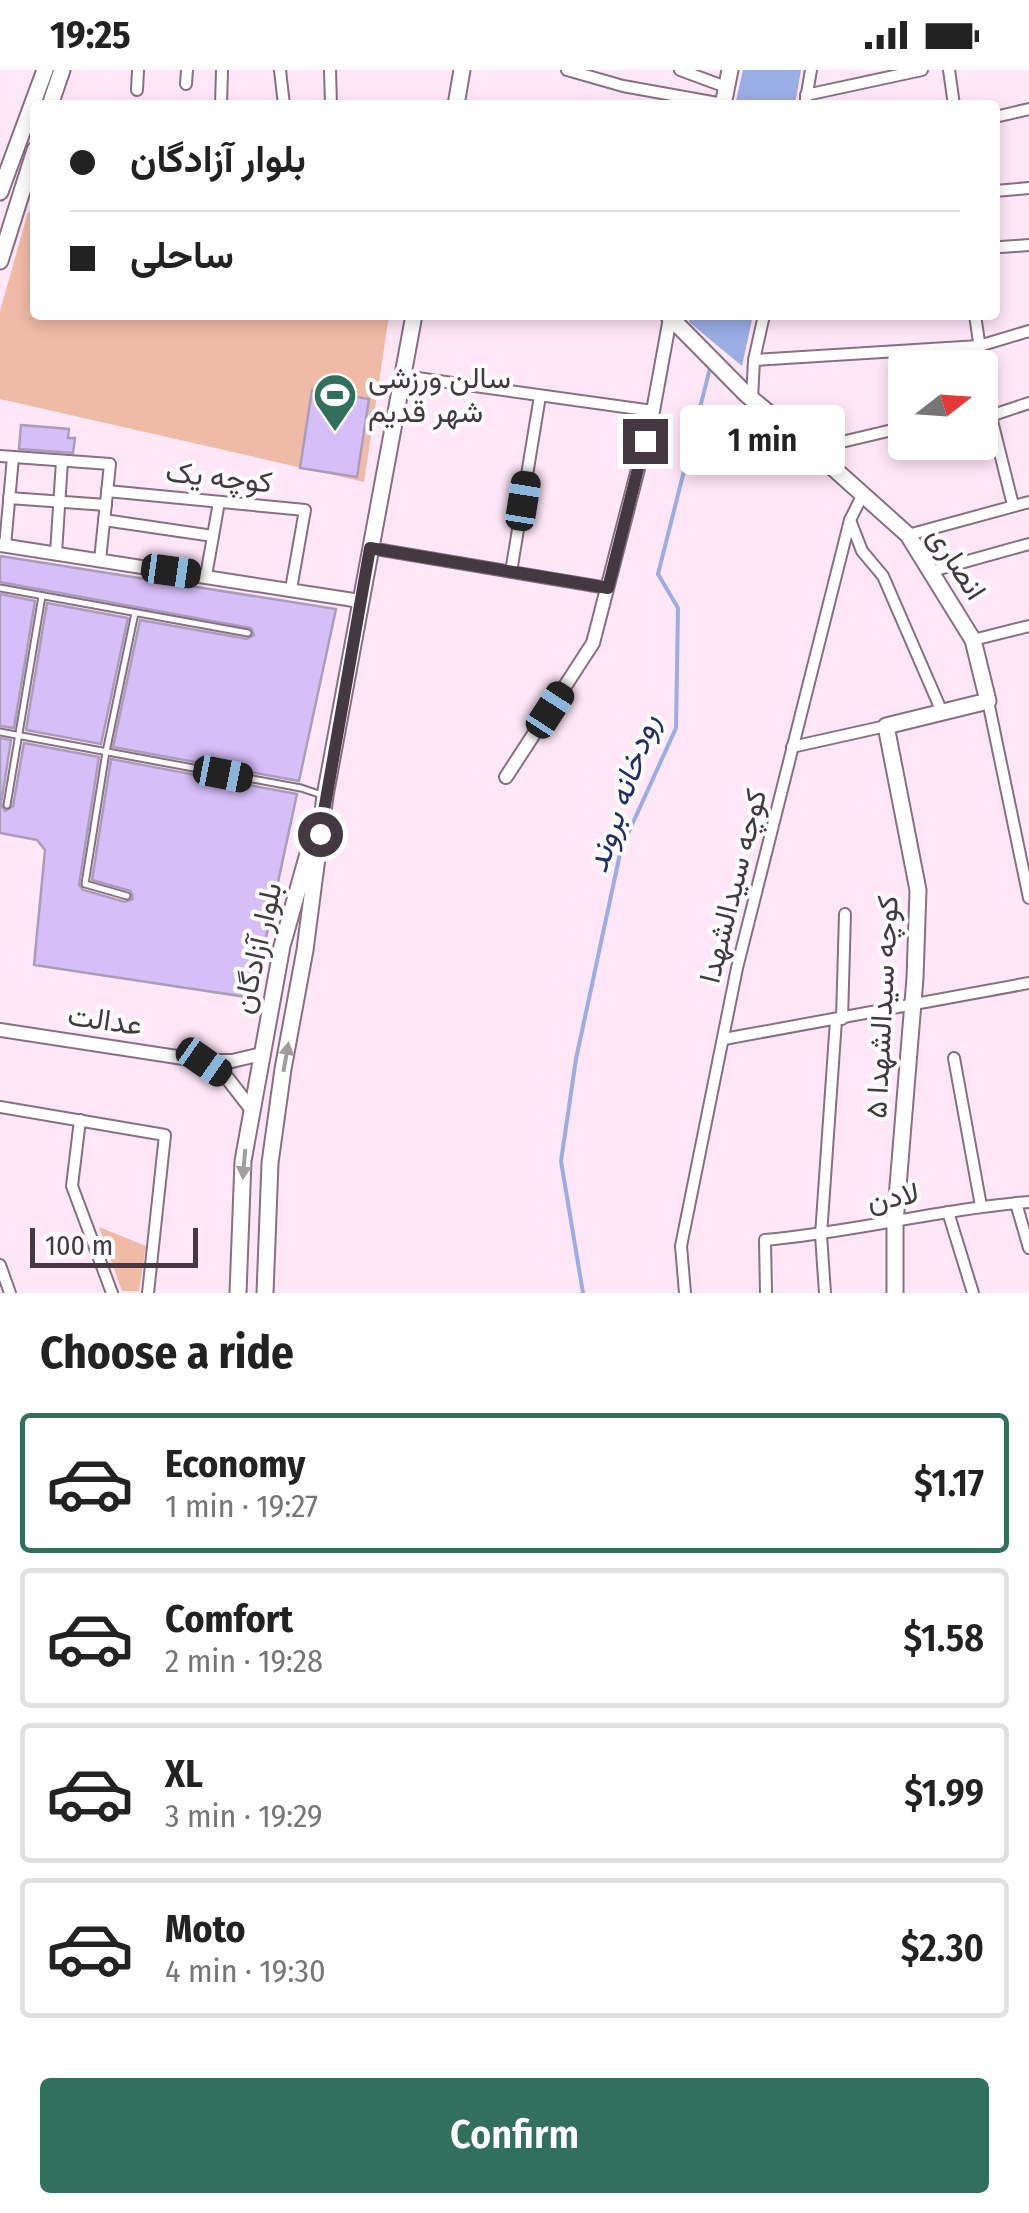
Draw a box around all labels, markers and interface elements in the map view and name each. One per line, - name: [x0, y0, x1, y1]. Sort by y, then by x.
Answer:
- text: 19:25: [50, 12, 131, 58]
- text: بلوار آزادگان: [130, 136, 306, 182]
- text: ساحلی: [130, 232, 234, 278]
- north arrow: [888, 350, 998, 460]
- map controls: [888, 350, 998, 460]
- place label: سالن ورزشی شهر قدیم: [368, 360, 511, 431]
- sports icon: سالن ورزشی شهر قدیم: [312, 372, 358, 433]
- callout: 1 min: [680, 406, 845, 476]
- route end: [623, 419, 668, 464]
- text: 1 min: [728, 421, 797, 459]
- street label: کوچه یک: [164, 454, 274, 502]
- car: [503, 469, 543, 533]
- street label: انصاری: [920, 519, 994, 607]
- car: [139, 552, 203, 590]
- car: [521, 677, 579, 743]
- water label: رودخانه بروند: [577, 709, 668, 877]
- car: [191, 754, 255, 794]
- street label: کوچه سیدالشهدا: [692, 785, 776, 987]
- route start: [298, 812, 343, 857]
- street label: بلوار آزادگان: [224, 879, 290, 1017]
- street label: کوچه سیدالشهدا ۵: [858, 895, 908, 1120]
- street label: عدالت: [65, 997, 145, 1043]
- car: [171, 1033, 237, 1091]
- one-way arrow: [278, 1041, 294, 1072]
- one-way arrow: [236, 1149, 252, 1180]
- street label: لادن: [864, 1175, 922, 1219]
- scale bar: [30, 1223, 198, 1268]
- text: 100 m: [45, 1229, 113, 1262]
- text: Choose a ride: [40, 1326, 294, 1380]
- icon: car: [45, 1438, 135, 1528]
- text: Economy: [165, 1441, 305, 1487]
- text: $1.17: [914, 1460, 984, 1506]
- text: 1 min · 19:27: [165, 1487, 318, 1525]
- icon: car: [45, 1593, 135, 1683]
- text: Comfort: [165, 1596, 293, 1642]
- text: $1.58: [904, 1615, 984, 1661]
- text: 2 min · 19:28: [165, 1642, 323, 1680]
- icon: car: [45, 1748, 135, 1838]
- text: XL: [165, 1751, 203, 1797]
- text: $1.99: [904, 1770, 984, 1816]
- text: 3 min · 19:29: [165, 1797, 323, 1835]
- icon: car: [45, 1903, 135, 1993]
- text: Moto: [165, 1906, 246, 1952]
- text: $2.30: [901, 1925, 984, 1971]
- text: 4 min · 19:30: [165, 1952, 326, 1990]
- button: Confirm: [40, 2078, 989, 2193]

